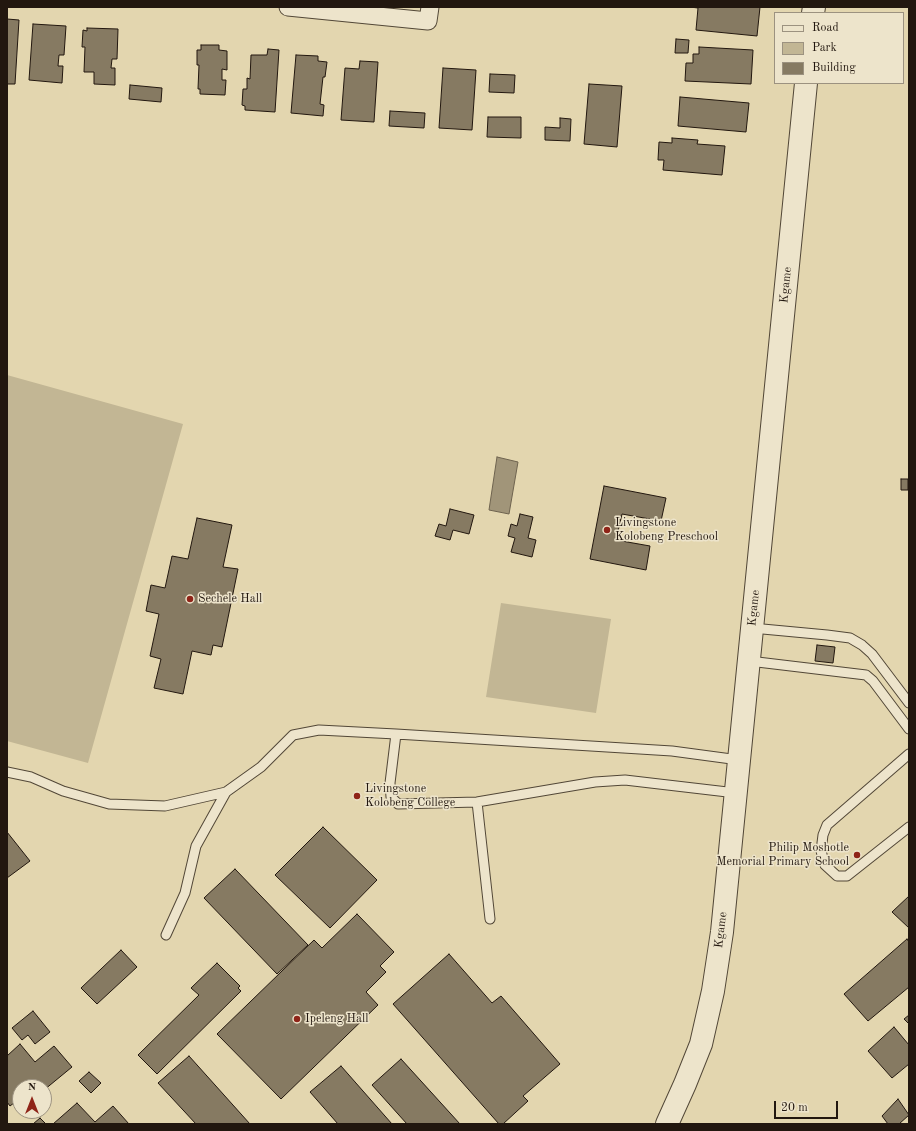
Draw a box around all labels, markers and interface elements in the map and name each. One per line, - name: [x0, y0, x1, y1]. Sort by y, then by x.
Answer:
- legend: [774, 12, 904, 84]
- text: Road: [812, 22, 839, 34]
- text: Park: [812, 42, 837, 54]
- text: Building: [812, 62, 856, 74]
- street label: Kgame: [777, 266, 795, 304]
- place label: Livingstone Kolobeng Preschool: [615, 516, 718, 544]
- marker: Livingstone Kolobeng Preschool: [602, 525, 612, 535]
- street label: Kgame: [745, 589, 763, 627]
- place label: Sechele Hall: [198, 592, 262, 606]
- marker: Sechele Hall: [185, 594, 195, 604]
- place label: Livingstone Kolobeng College: [365, 782, 455, 810]
- marker: Livingstone Kolobeng College: [352, 791, 362, 801]
- place label: Philip Moshotle Memorial Primary School: [716, 841, 849, 869]
- marker: Philip Moshotle Memorial Primary School: [852, 850, 862, 860]
- street label: Kgame: [712, 911, 730, 949]
- place label: Ipeleng Hall: [305, 1012, 368, 1026]
- marker: Ipeleng Hall: [292, 1014, 302, 1024]
- north arrow: [12, 1079, 52, 1119]
- text: N: [28, 1082, 36, 1093]
- scale bar: [776, 1093, 840, 1119]
- text: 20 m: [781, 1102, 808, 1114]

